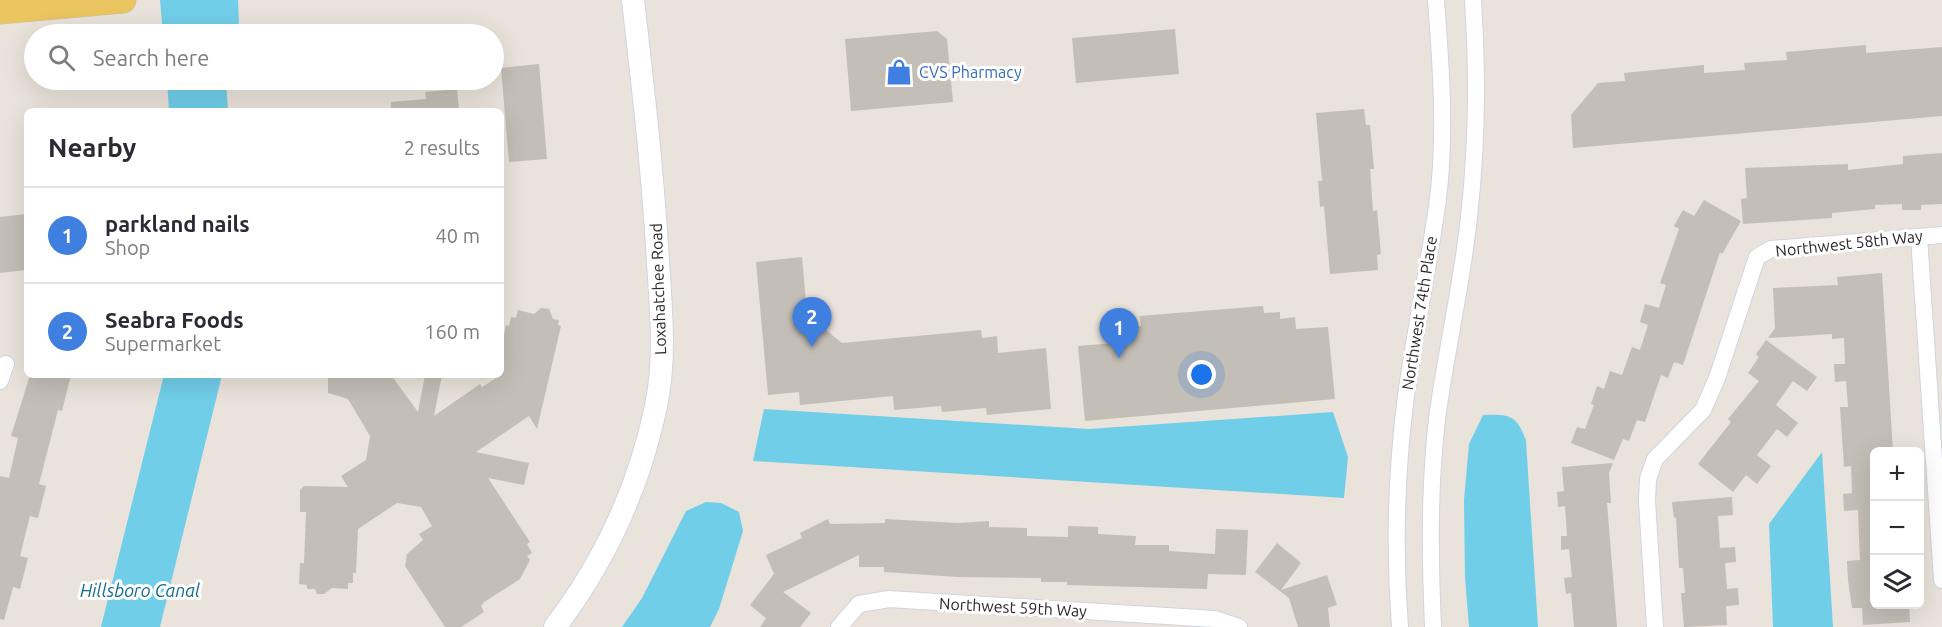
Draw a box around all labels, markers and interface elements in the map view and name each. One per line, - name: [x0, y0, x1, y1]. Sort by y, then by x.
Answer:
- search box: [24, 24, 504, 90]
- icon: search: [45, 41, 78, 74]
- text: Search here: [93, 45, 209, 70]
- shop icon: CVS Pharmacy: [884, 57, 914, 87]
- place label: CVS Pharmacy: [919, 63, 1022, 81]
- text: Nearby: [48, 133, 136, 162]
- text: 2 results: [404, 136, 480, 159]
- text: parkland nails: [105, 211, 250, 236]
- street label: Loxahatchee Road: [647, 223, 669, 355]
- text: 1: [62, 224, 73, 247]
- text: 40 m: [436, 224, 480, 247]
- street label: Northwest 58th Way: [1775, 226, 1924, 260]
- street label: Northwest 74th Place: [1398, 235, 1440, 391]
- text: Shop: [105, 236, 150, 259]
- pin: 2: [792, 298, 832, 347]
- text: Seabra Foods: [105, 307, 244, 332]
- pin: 1: [1100, 308, 1138, 358]
- text: 2: [62, 320, 73, 343]
- text: 160 m: [424, 320, 480, 343]
- text: Supermarket: [105, 332, 221, 355]
- your location: [1187, 360, 1216, 389]
- map controls: [1870, 447, 1924, 609]
- button: +: [1870, 447, 1924, 501]
- button: −: [1870, 501, 1924, 555]
- button: layers: [1870, 555, 1924, 609]
- water label: Hillsboro Canal: [80, 580, 200, 600]
- street label: Northwest 59th Way: [939, 594, 1088, 620]

